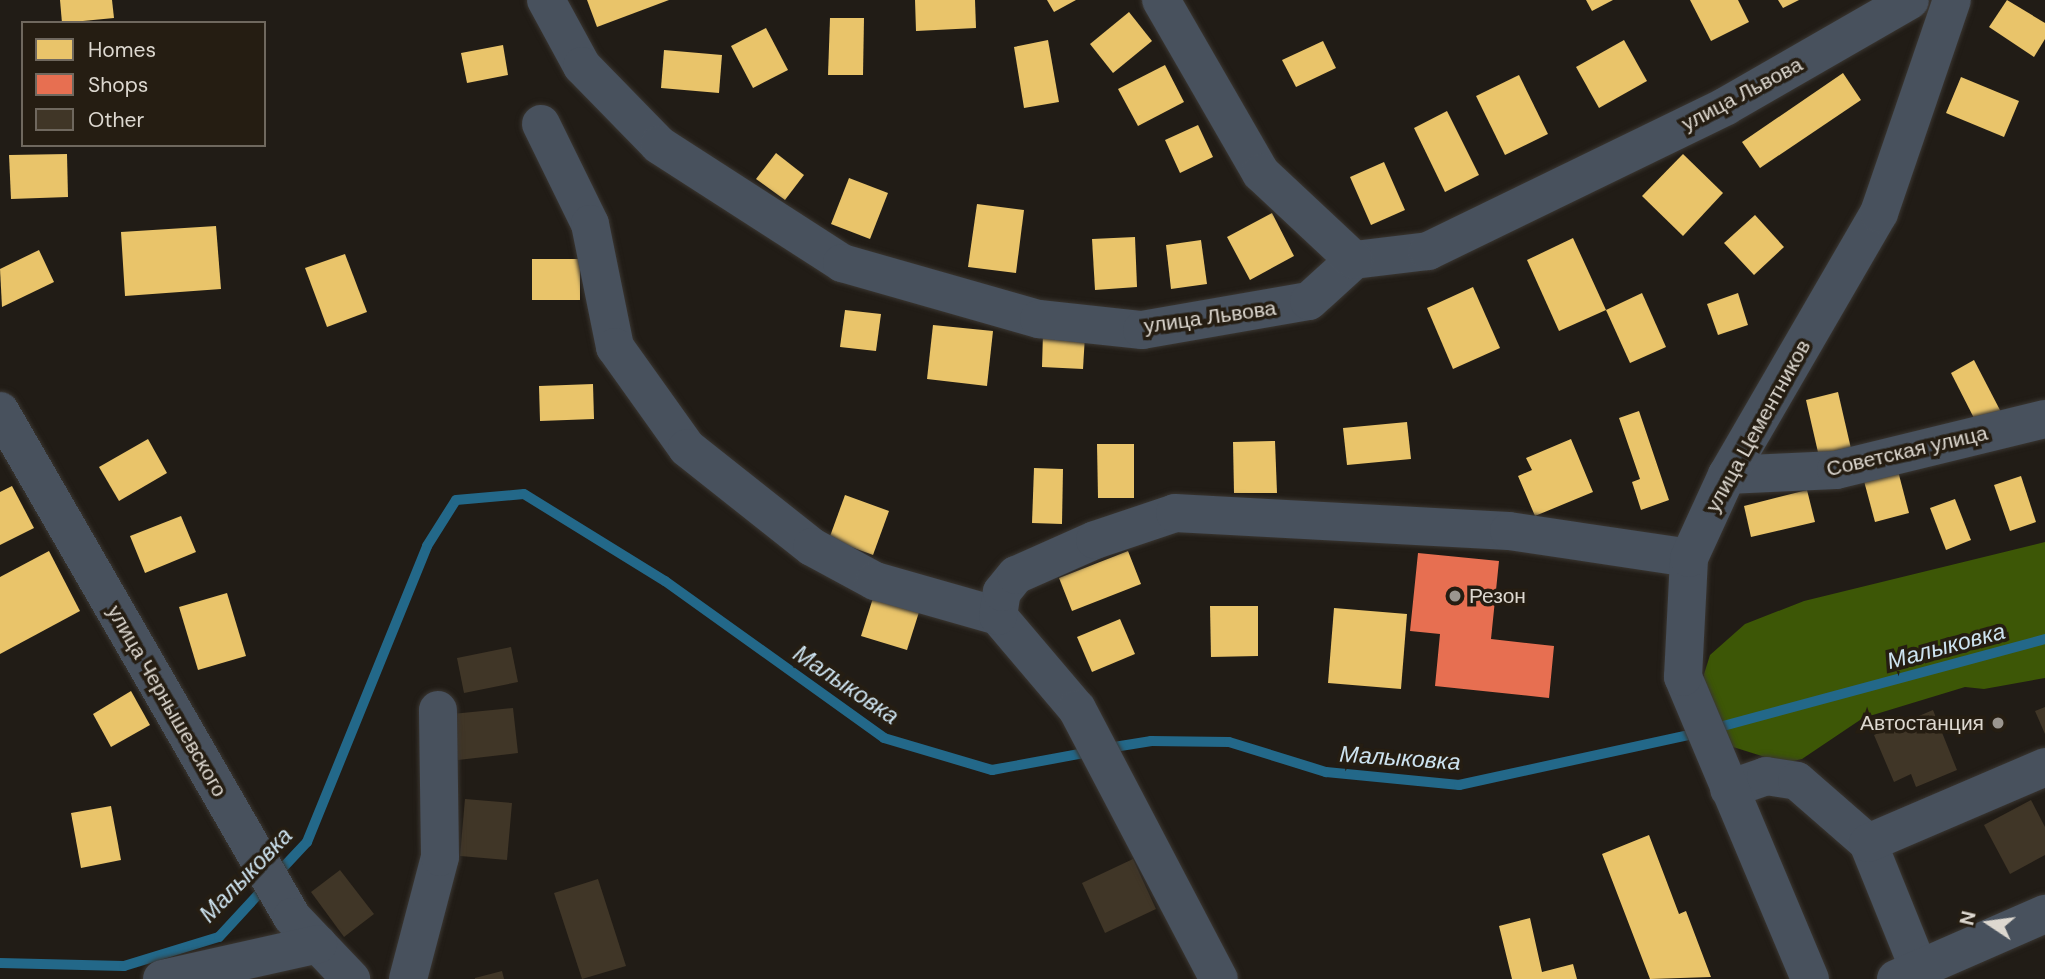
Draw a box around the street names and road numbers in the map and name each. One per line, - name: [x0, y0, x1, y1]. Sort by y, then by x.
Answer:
- street label: улица Львова: [1677, 52, 1807, 136]
- street label: улица Львова: [1142, 295, 1278, 339]
- street label: улица Цементников: [1700, 335, 1816, 517]
- street label: Советская улица: [1824, 420, 1990, 482]
- street label: улица Чернышевского: [102, 601, 232, 801]

